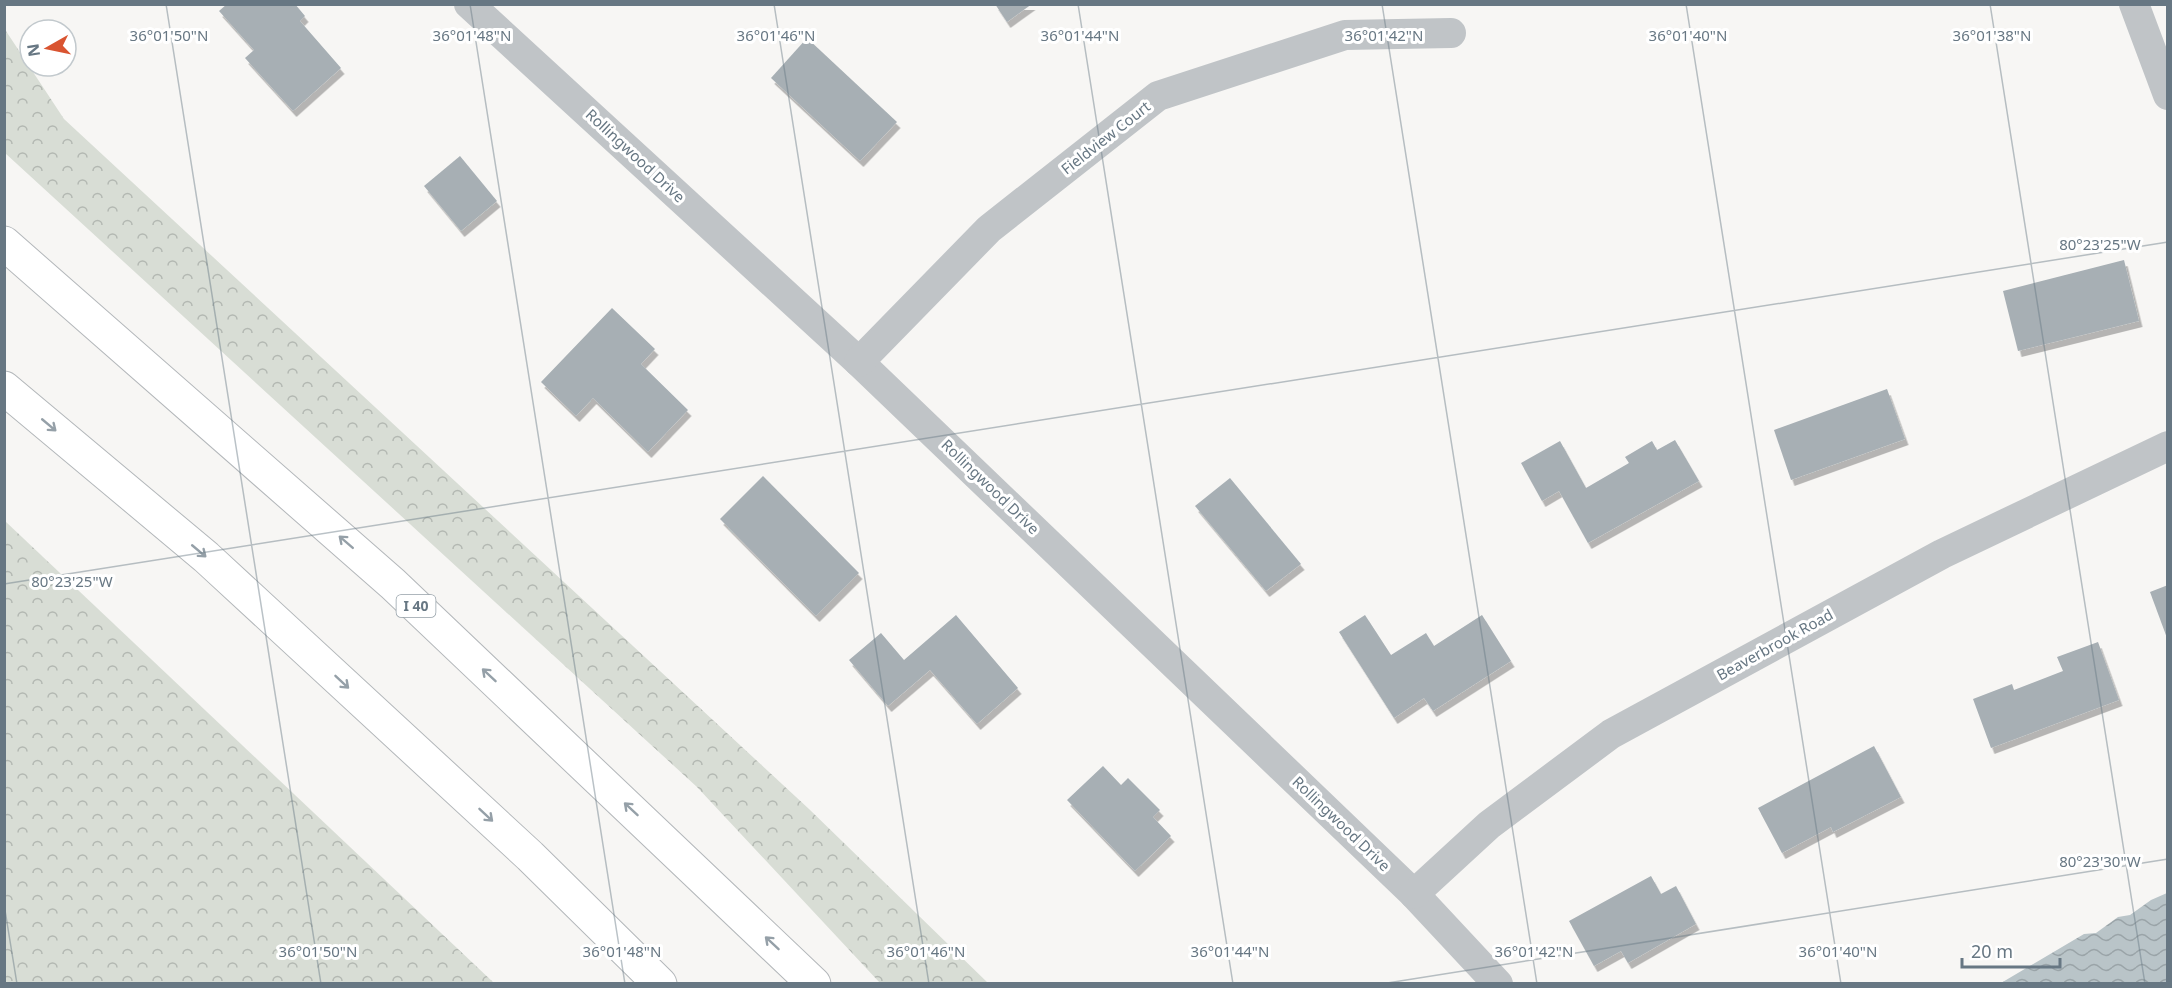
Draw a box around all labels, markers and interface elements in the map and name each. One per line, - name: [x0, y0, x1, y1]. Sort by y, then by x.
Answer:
- north arrow: [18, 18, 78, 78]
- text: 36°01'50"N: [130, 25, 208, 45]
- text: 36°01'48"N: [433, 25, 511, 45]
- text: 36°01'46"N: [737, 25, 815, 45]
- text: 36°01'44"N: [1041, 25, 1119, 45]
- text: 36°01'42"N: [1345, 25, 1423, 45]
- text: 36°01'40"N: [1649, 25, 1727, 45]
- text: 36°01'38"N: [1953, 25, 2031, 45]
- text: N: [21, 42, 45, 58]
- street label: Fieldview Court: [1057, 96, 1155, 178]
- street label: Rollingwood Drive: [582, 104, 690, 206]
- text: 80°23'25"W: [2059, 234, 2141, 254]
- one-way arrow: [41, 418, 56, 432]
- street label: Rollingwood Drive: [937, 434, 1044, 538]
- one-way arrow: [339, 535, 354, 549]
- one-way arrow: [191, 544, 207, 557]
- text: 80°23'25"W: [31, 571, 113, 591]
- road number: I 40: [396, 595, 436, 617]
- street label: Beaverbrook Road: [1713, 604, 1836, 684]
- one-way arrow: [482, 668, 497, 682]
- one-way arrow: [335, 675, 350, 690]
- street label: Rollingwood Drive: [1288, 771, 1395, 875]
- one-way arrow: [623, 802, 638, 816]
- one-way arrow: [478, 808, 493, 822]
- text: 80°23'30"W: [2059, 851, 2141, 871]
- scale bar: [1962, 931, 2060, 969]
- one-way arrow: [765, 936, 780, 950]
- text: 20 m: [1971, 939, 2013, 963]
- text: 36°01'50"N: [279, 941, 357, 961]
- text: 36°01'48"N: [583, 941, 661, 961]
- text: 36°01'46"N: [887, 941, 965, 961]
- text: 36°01'44"N: [1191, 941, 1269, 961]
- text: 36°01'42"N: [1495, 941, 1573, 961]
- text: 36°01'40"N: [1799, 941, 1877, 961]

